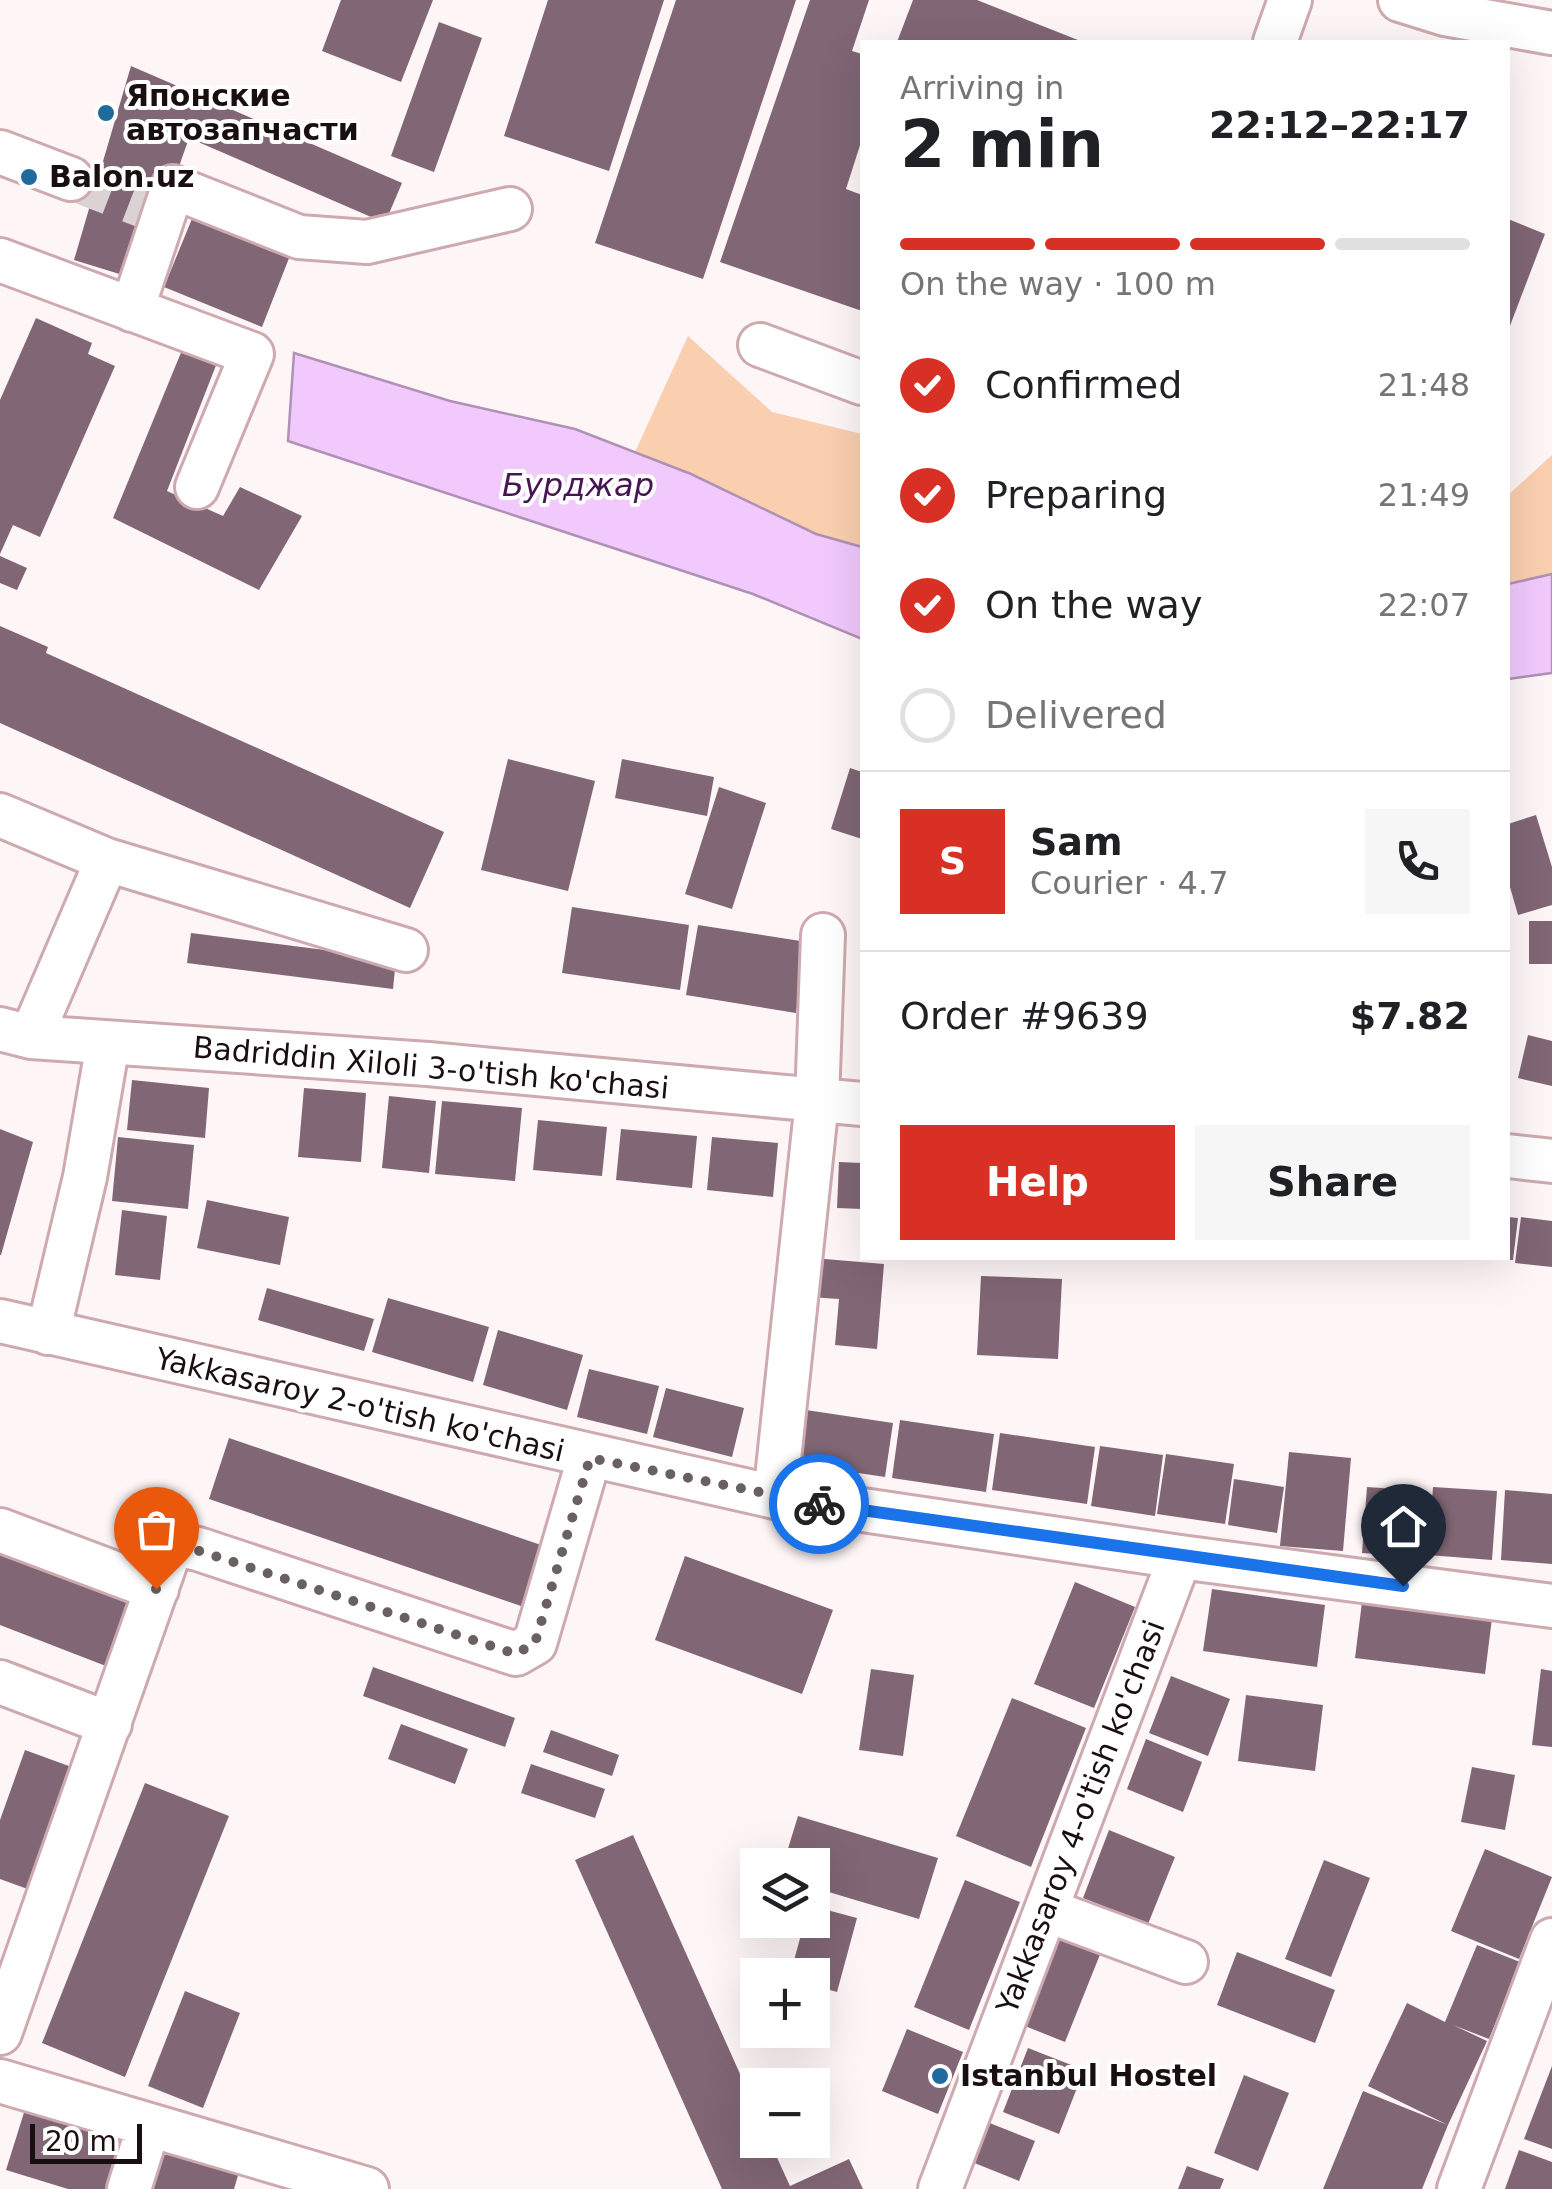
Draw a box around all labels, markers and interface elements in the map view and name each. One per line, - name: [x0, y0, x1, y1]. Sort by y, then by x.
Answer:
- text: Arriving in: [900, 69, 1064, 107]
- place label: Японские автозапчасти: [126, 78, 359, 147]
- marker: Японские автозапчасти: [95, 102, 117, 124]
- text: 22:12–22:17: [1209, 103, 1470, 147]
- text: 2 min: [900, 107, 1104, 182]
- place label: Balon.uz: [49, 159, 195, 194]
- marker: Balon.uz: [18, 166, 40, 188]
- text: On the way · 100 m: [900, 265, 1216, 303]
- icon: check: [900, 358, 955, 413]
- text: Confirmed: [985, 363, 1182, 407]
- text: 21:48: [1378, 366, 1470, 404]
- water label: Бурджар: [502, 466, 654, 504]
- icon: check: [900, 468, 955, 523]
- text: Preparing: [985, 473, 1167, 517]
- text: 21:49: [1378, 476, 1470, 514]
- icon: check: [900, 578, 955, 633]
- text: On the way: [985, 583, 1202, 627]
- text: 22:07: [1378, 586, 1470, 624]
- text: Delivered: [985, 693, 1167, 737]
- button: phone: [1365, 809, 1470, 914]
- text: Sam: [1030, 820, 1123, 864]
- text: S: [939, 839, 966, 883]
- text: Courier · 4.7: [1030, 864, 1229, 902]
- text: Order #9639: [900, 994, 1149, 1038]
- text: $7.82: [1350, 994, 1470, 1038]
- street label: Badriddin Xiloli 3-o'tish ko'chasi: [192, 1029, 670, 1106]
- button: Help: [900, 1125, 1175, 1240]
- button: Share: [1195, 1125, 1470, 1240]
- street label: Yakkasaroy 2-o'tish ko'chasi: [151, 1340, 568, 1469]
- courier: [769, 1454, 869, 1554]
- icon: bike: [792, 1477, 847, 1532]
- pin: [1361, 1484, 1446, 1587]
- pin: [114, 1487, 199, 1590]
- icon: home: [1376, 1499, 1431, 1554]
- icon: bag: [129, 1502, 184, 1557]
- street label: Yakkasaroy 4-o'tish ko'chasi: [989, 1615, 1172, 2019]
- map controls: [740, 1848, 830, 2158]
- button: layers: [740, 1848, 830, 1938]
- button: +: [740, 1958, 830, 2048]
- place label: Istanbul Hostel: [960, 2058, 1217, 2093]
- marker: Istanbul Hostel: [929, 2065, 951, 2087]
- button: −: [740, 2068, 830, 2158]
- scale bar: [30, 2119, 142, 2164]
- text: 20 m: [45, 2125, 117, 2158]

